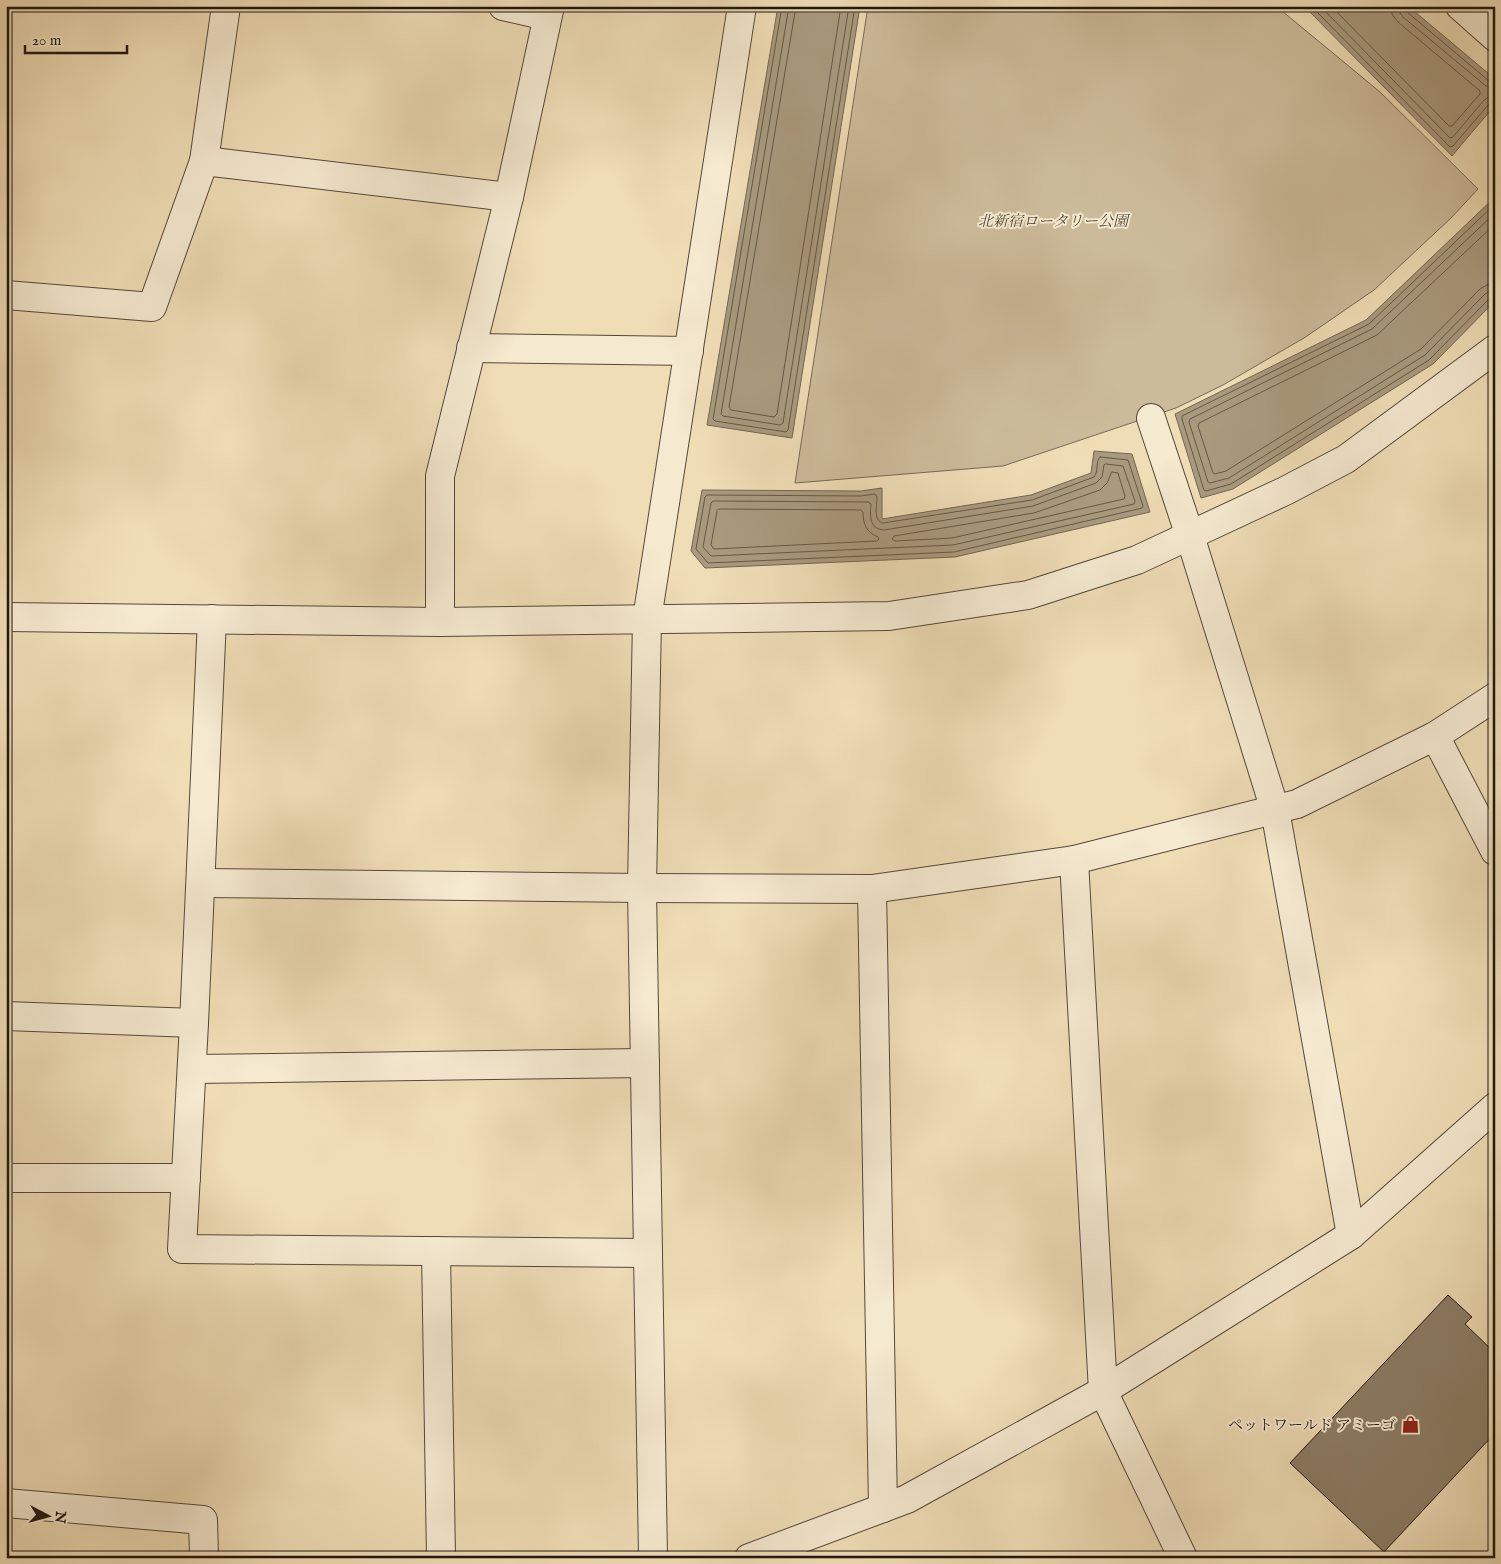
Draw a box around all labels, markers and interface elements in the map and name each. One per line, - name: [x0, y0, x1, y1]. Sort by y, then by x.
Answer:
- scale bar: [25, 22, 128, 54]
- text: 20 m: [32, 31, 62, 50]
- park label: 北新宿ロータリー公園: [978, 212, 1131, 231]
- shop icon: ペットワールド アミーゴ: [1400, 1415, 1420, 1435]
- place label: ペットワールド アミーゴ: [1228, 1416, 1396, 1435]
- north arrow: [22, 1492, 72, 1542]
- text: N: [50, 1509, 70, 1524]

